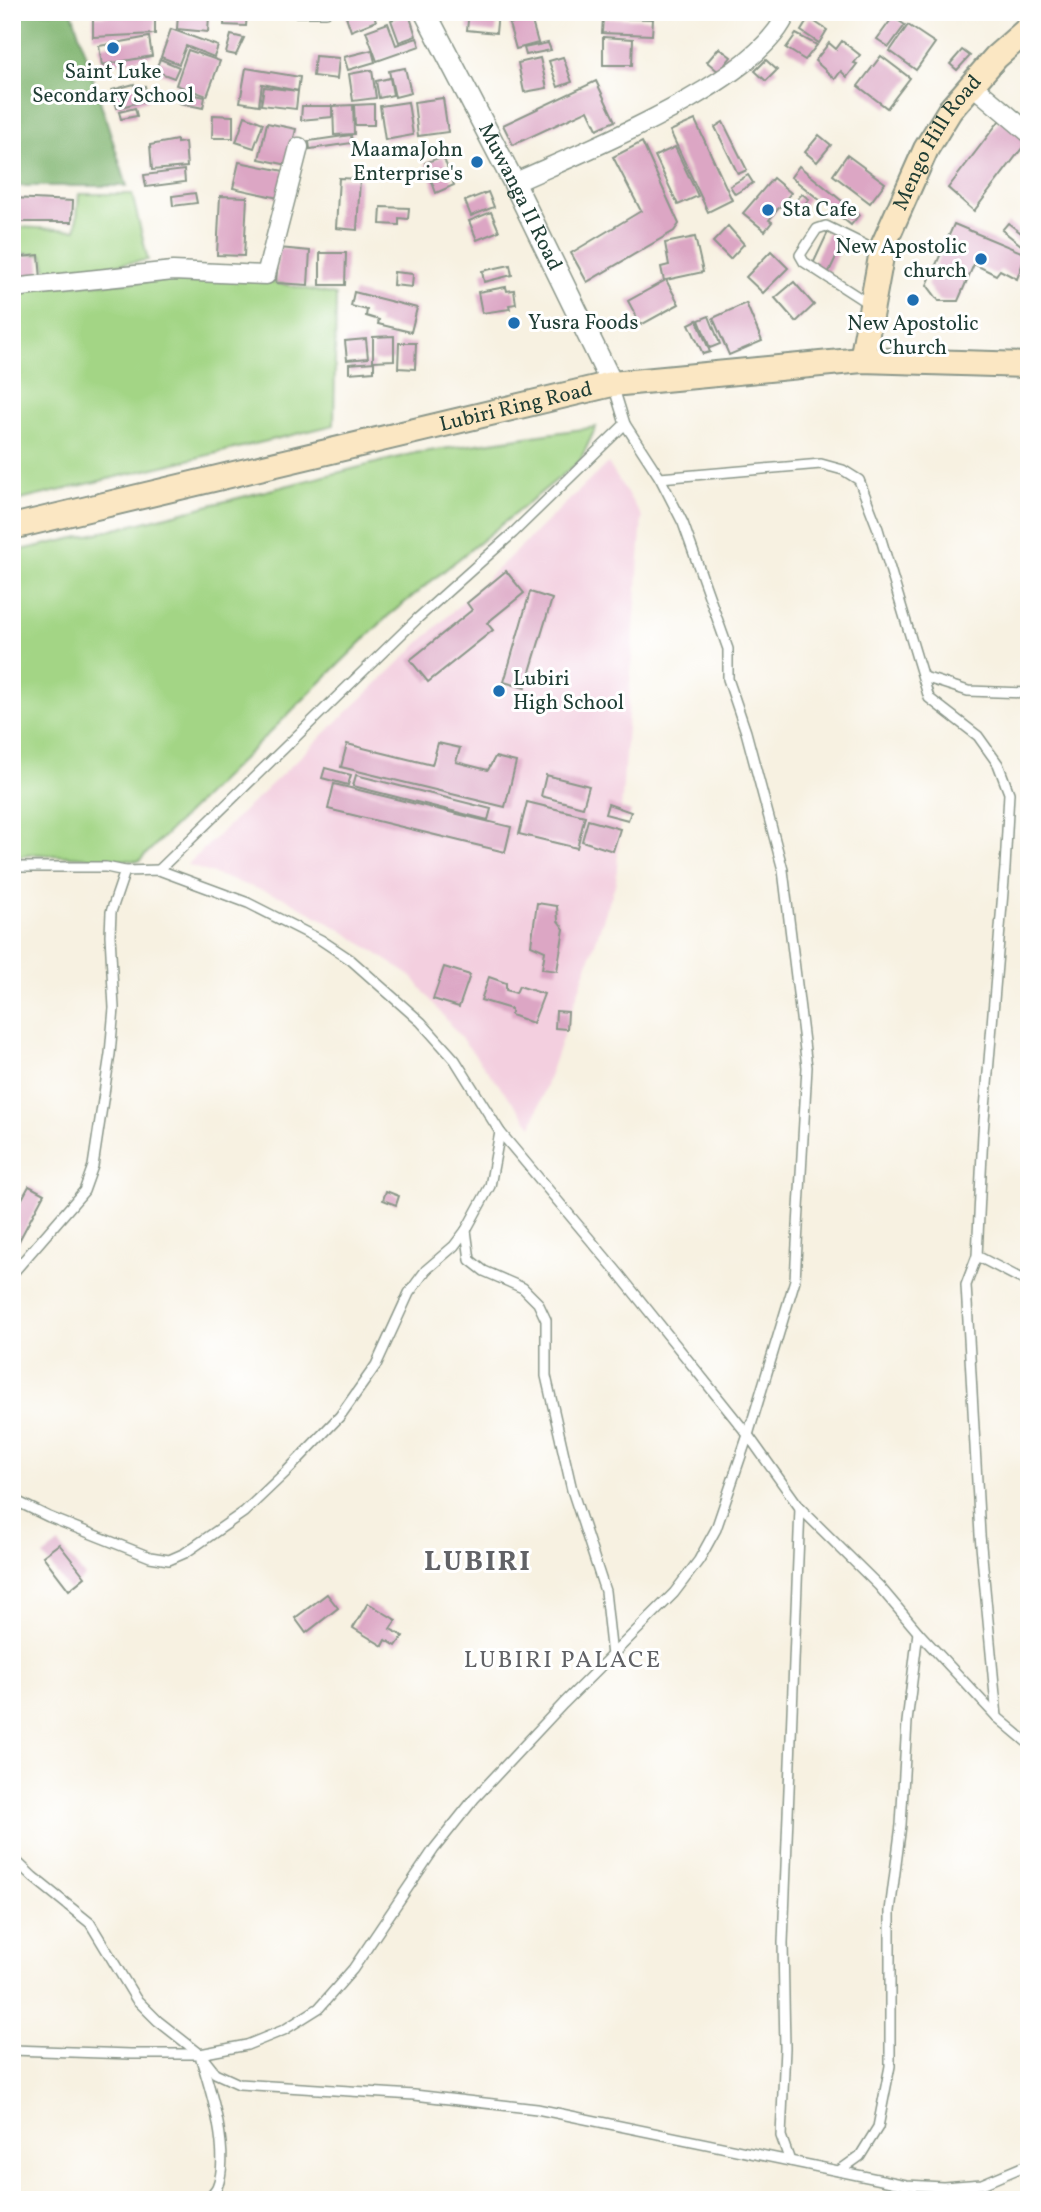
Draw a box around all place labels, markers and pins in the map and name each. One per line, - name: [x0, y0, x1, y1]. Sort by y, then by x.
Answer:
- marker: Saint Luke Secondary School: [105, 40, 121, 56]
- place label: Saint Luke Secondary School: [32, 58, 194, 111]
- place label: MaamaJohn Enterprise's: [351, 136, 463, 189]
- marker: MaamaJohn Enterprise's: [469, 154, 485, 170]
- place label: Sta Cafe: [782, 196, 857, 225]
- marker: Sta Cafe: [760, 202, 776, 218]
- place label: New Apostolic church: [836, 233, 967, 286]
- marker: New Apostolic church: [973, 251, 989, 267]
- marker: New Apostolic Church: [905, 292, 921, 308]
- place label: Yusra Foods: [528, 309, 638, 338]
- place label: New Apostolic Church: [847, 310, 979, 363]
- marker: Yusra Foods: [506, 315, 522, 331]
- place label: Lubiri High School: [513, 665, 624, 718]
- marker: Lubiri High School: [491, 683, 507, 699]

